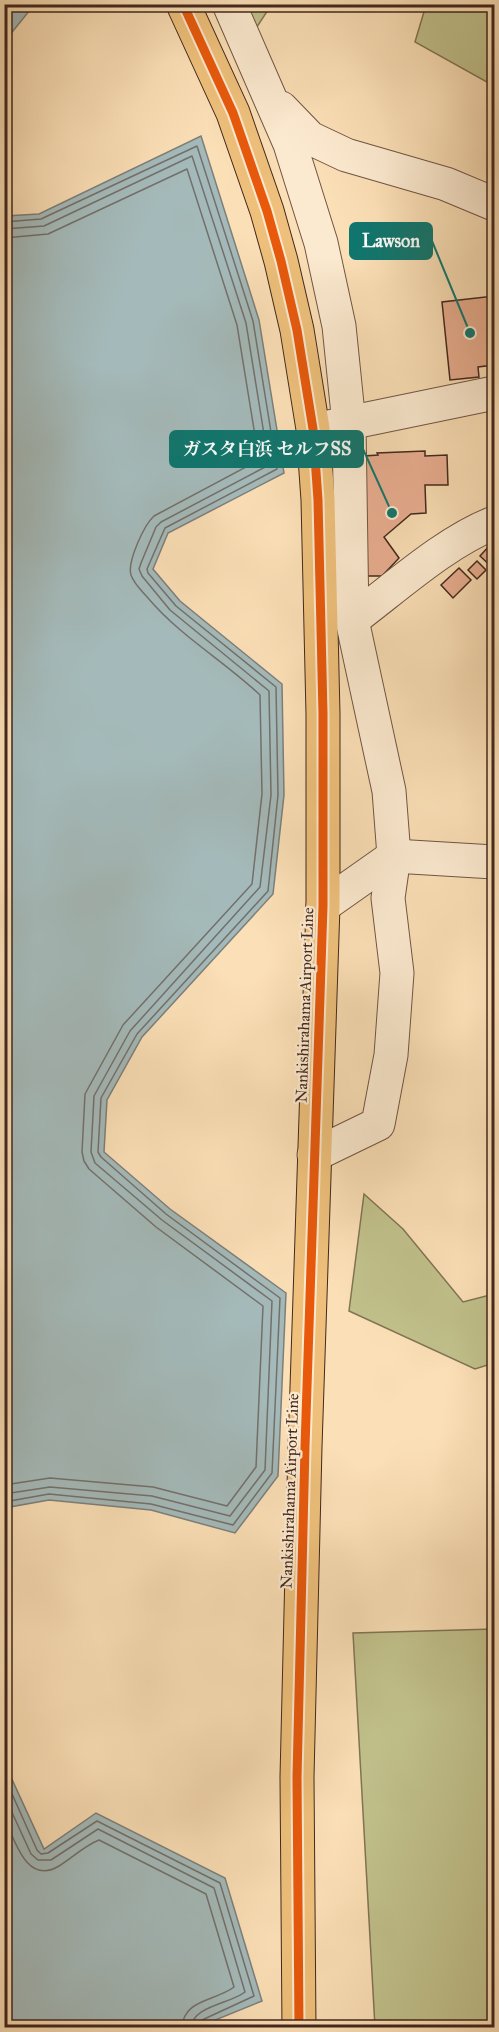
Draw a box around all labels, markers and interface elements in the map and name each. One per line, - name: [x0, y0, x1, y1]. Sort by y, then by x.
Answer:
- callout: Lawson: [350, 223, 432, 259]
- text: Lawson: [362, 230, 420, 252]
- callout: ガスタ白浜 セルフSS: [170, 431, 363, 467]
- text: ガスタ白浜 セルフSS: [183, 438, 351, 460]
- street label: Nankishirahama Airport Line: [292, 907, 317, 1103]
- street label: Nankishirahama Airport Line: [277, 1393, 302, 1589]

